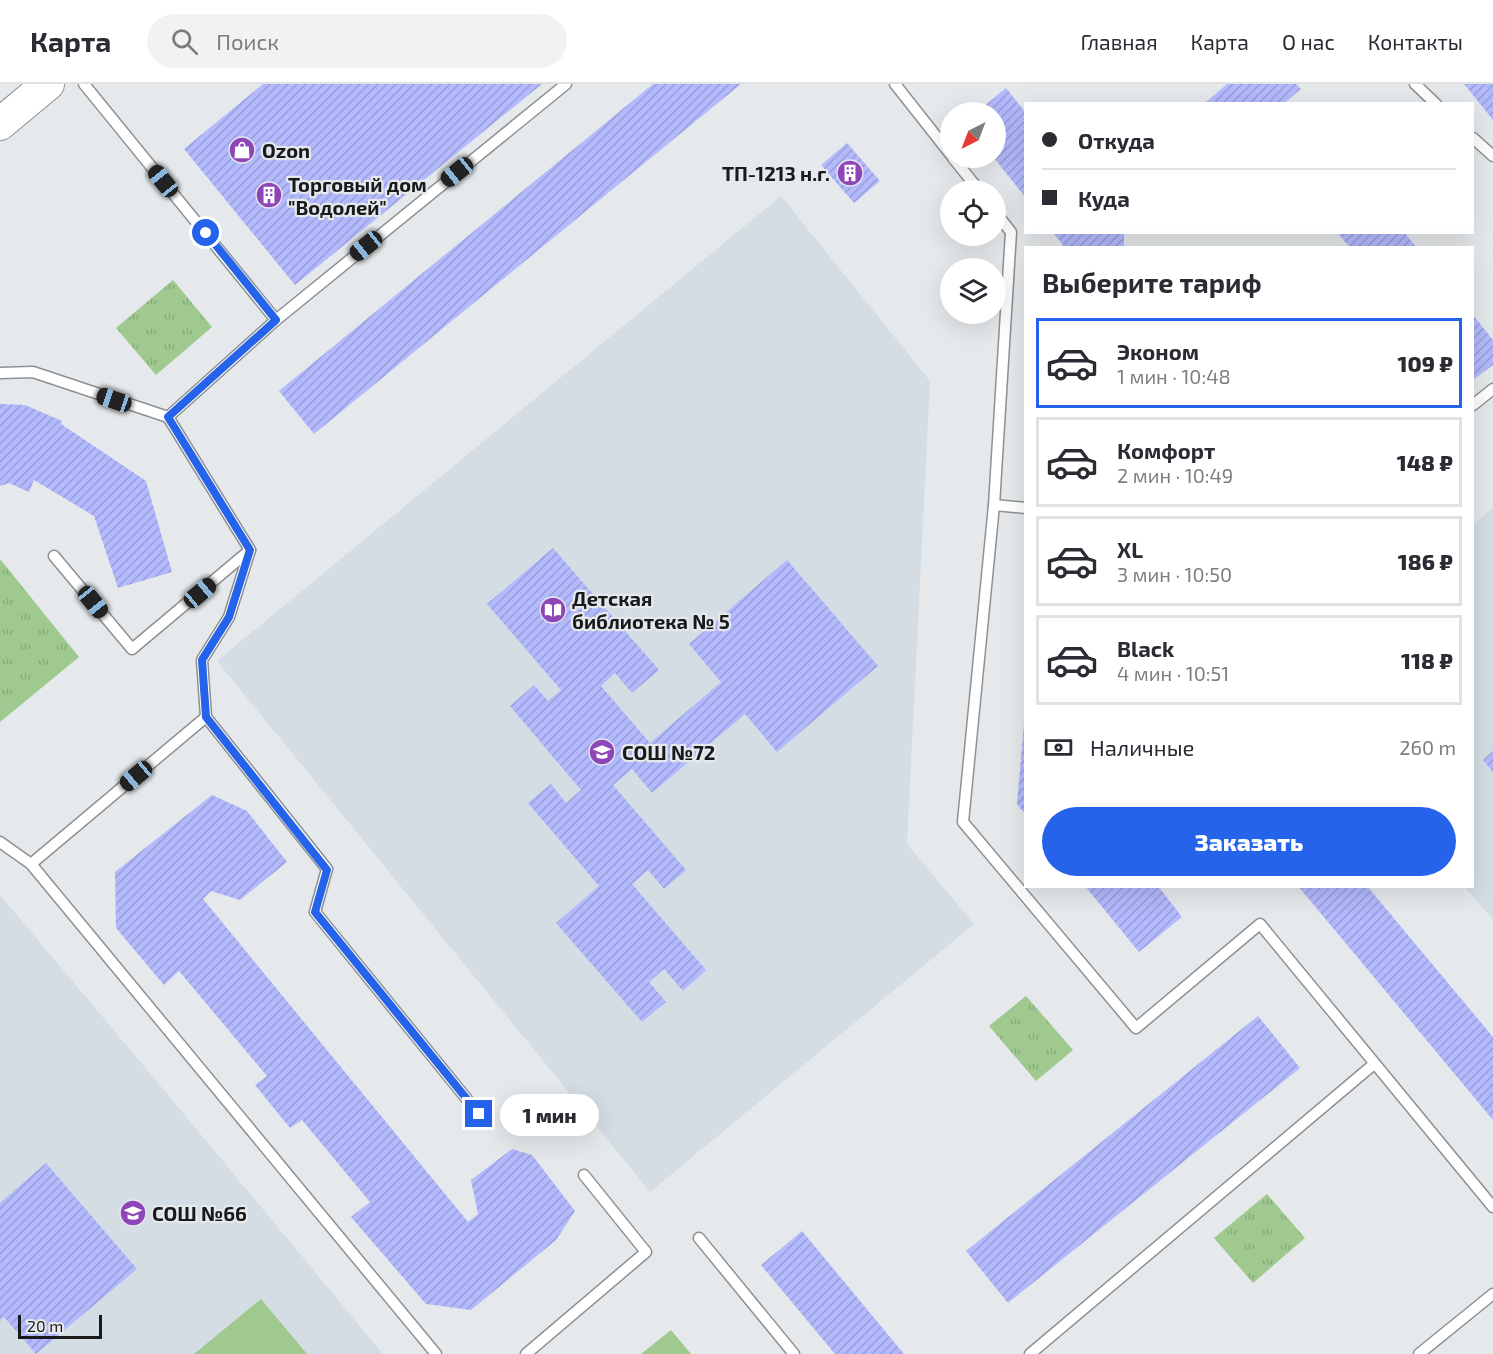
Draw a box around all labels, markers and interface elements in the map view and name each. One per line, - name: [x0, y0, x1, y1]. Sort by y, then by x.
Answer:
- search box: [147, 14, 567, 68]
- text: Карта: [30, 24, 111, 58]
- icon: search: [168, 25, 201, 58]
- text: Поиск: [216, 28, 279, 54]
- text: Главная: [1081, 29, 1158, 54]
- text: Карта: [1191, 29, 1249, 54]
- text: О нас: [1282, 29, 1335, 54]
- text: Контакты: [1368, 29, 1463, 54]
- north arrow: [940, 102, 1006, 168]
- map controls: [940, 102, 1006, 324]
- text: Откуда: [1078, 127, 1155, 153]
- shop icon: Ozon: [227, 135, 257, 165]
- place label: Ozon: [262, 138, 310, 162]
- car: [437, 154, 477, 190]
- building icon: ТП-1213 н.г.: [835, 158, 865, 188]
- car: [145, 161, 181, 201]
- place label: ТП-1213 н.г.: [722, 161, 830, 185]
- place label: Торговый дом "Водолей": [288, 172, 427, 219]
- building icon: Торговый дом "Водолей": [254, 180, 284, 210]
- button: locate: [940, 180, 1006, 246]
- text: Куда: [1078, 185, 1130, 211]
- route start: [192, 219, 219, 246]
- car: [346, 228, 386, 264]
- button: layers: [940, 258, 1006, 324]
- text: Выберите тариф: [1042, 266, 1262, 298]
- icon: car: [1045, 336, 1099, 390]
- text: Эконом: [1117, 338, 1199, 364]
- text: 109 ₽: [1398, 350, 1453, 376]
- text: 1 мин · 10:48: [1117, 364, 1231, 388]
- car: [94, 386, 134, 414]
- icon: car: [1045, 435, 1099, 489]
- text: Комфорт: [1117, 437, 1215, 463]
- text: 148 ₽: [1397, 449, 1453, 475]
- text: 2 мин · 10:49: [1117, 463, 1233, 487]
- icon: car: [1045, 534, 1099, 588]
- text: XL: [1117, 536, 1143, 562]
- text: 186 ₽: [1398, 548, 1453, 574]
- text: 3 мин · 10:50: [1117, 562, 1232, 586]
- car: [180, 575, 220, 611]
- car: [75, 582, 111, 622]
- place label: Детская библиотека № 5: [572, 586, 730, 633]
- library icon: Детская библиотека № 5: [538, 595, 568, 625]
- icon: car: [1045, 633, 1099, 687]
- text: Black: [1117, 635, 1174, 661]
- text: 118 ₽: [1401, 647, 1453, 673]
- text: 4 мин · 10:51: [1117, 661, 1229, 685]
- icon: cash: [1042, 731, 1075, 764]
- text: Наличные: [1090, 734, 1194, 760]
- text: 260 m: [1399, 735, 1456, 759]
- school or university icon: СОШ №72: [587, 737, 617, 767]
- place label: СОШ №72: [622, 740, 715, 764]
- car: [116, 758, 156, 794]
- button: Заказать: [1042, 807, 1456, 876]
- callout: 1 мин: [500, 1093, 599, 1135]
- route end: [465, 1100, 492, 1127]
- text: 1 мин: [522, 1103, 577, 1127]
- school or university icon: СОШ №66: [118, 1198, 148, 1228]
- place label: СОШ №66: [152, 1201, 247, 1225]
- scale bar: [18, 1312, 102, 1340]
- text: 20 m: [27, 1316, 63, 1335]

